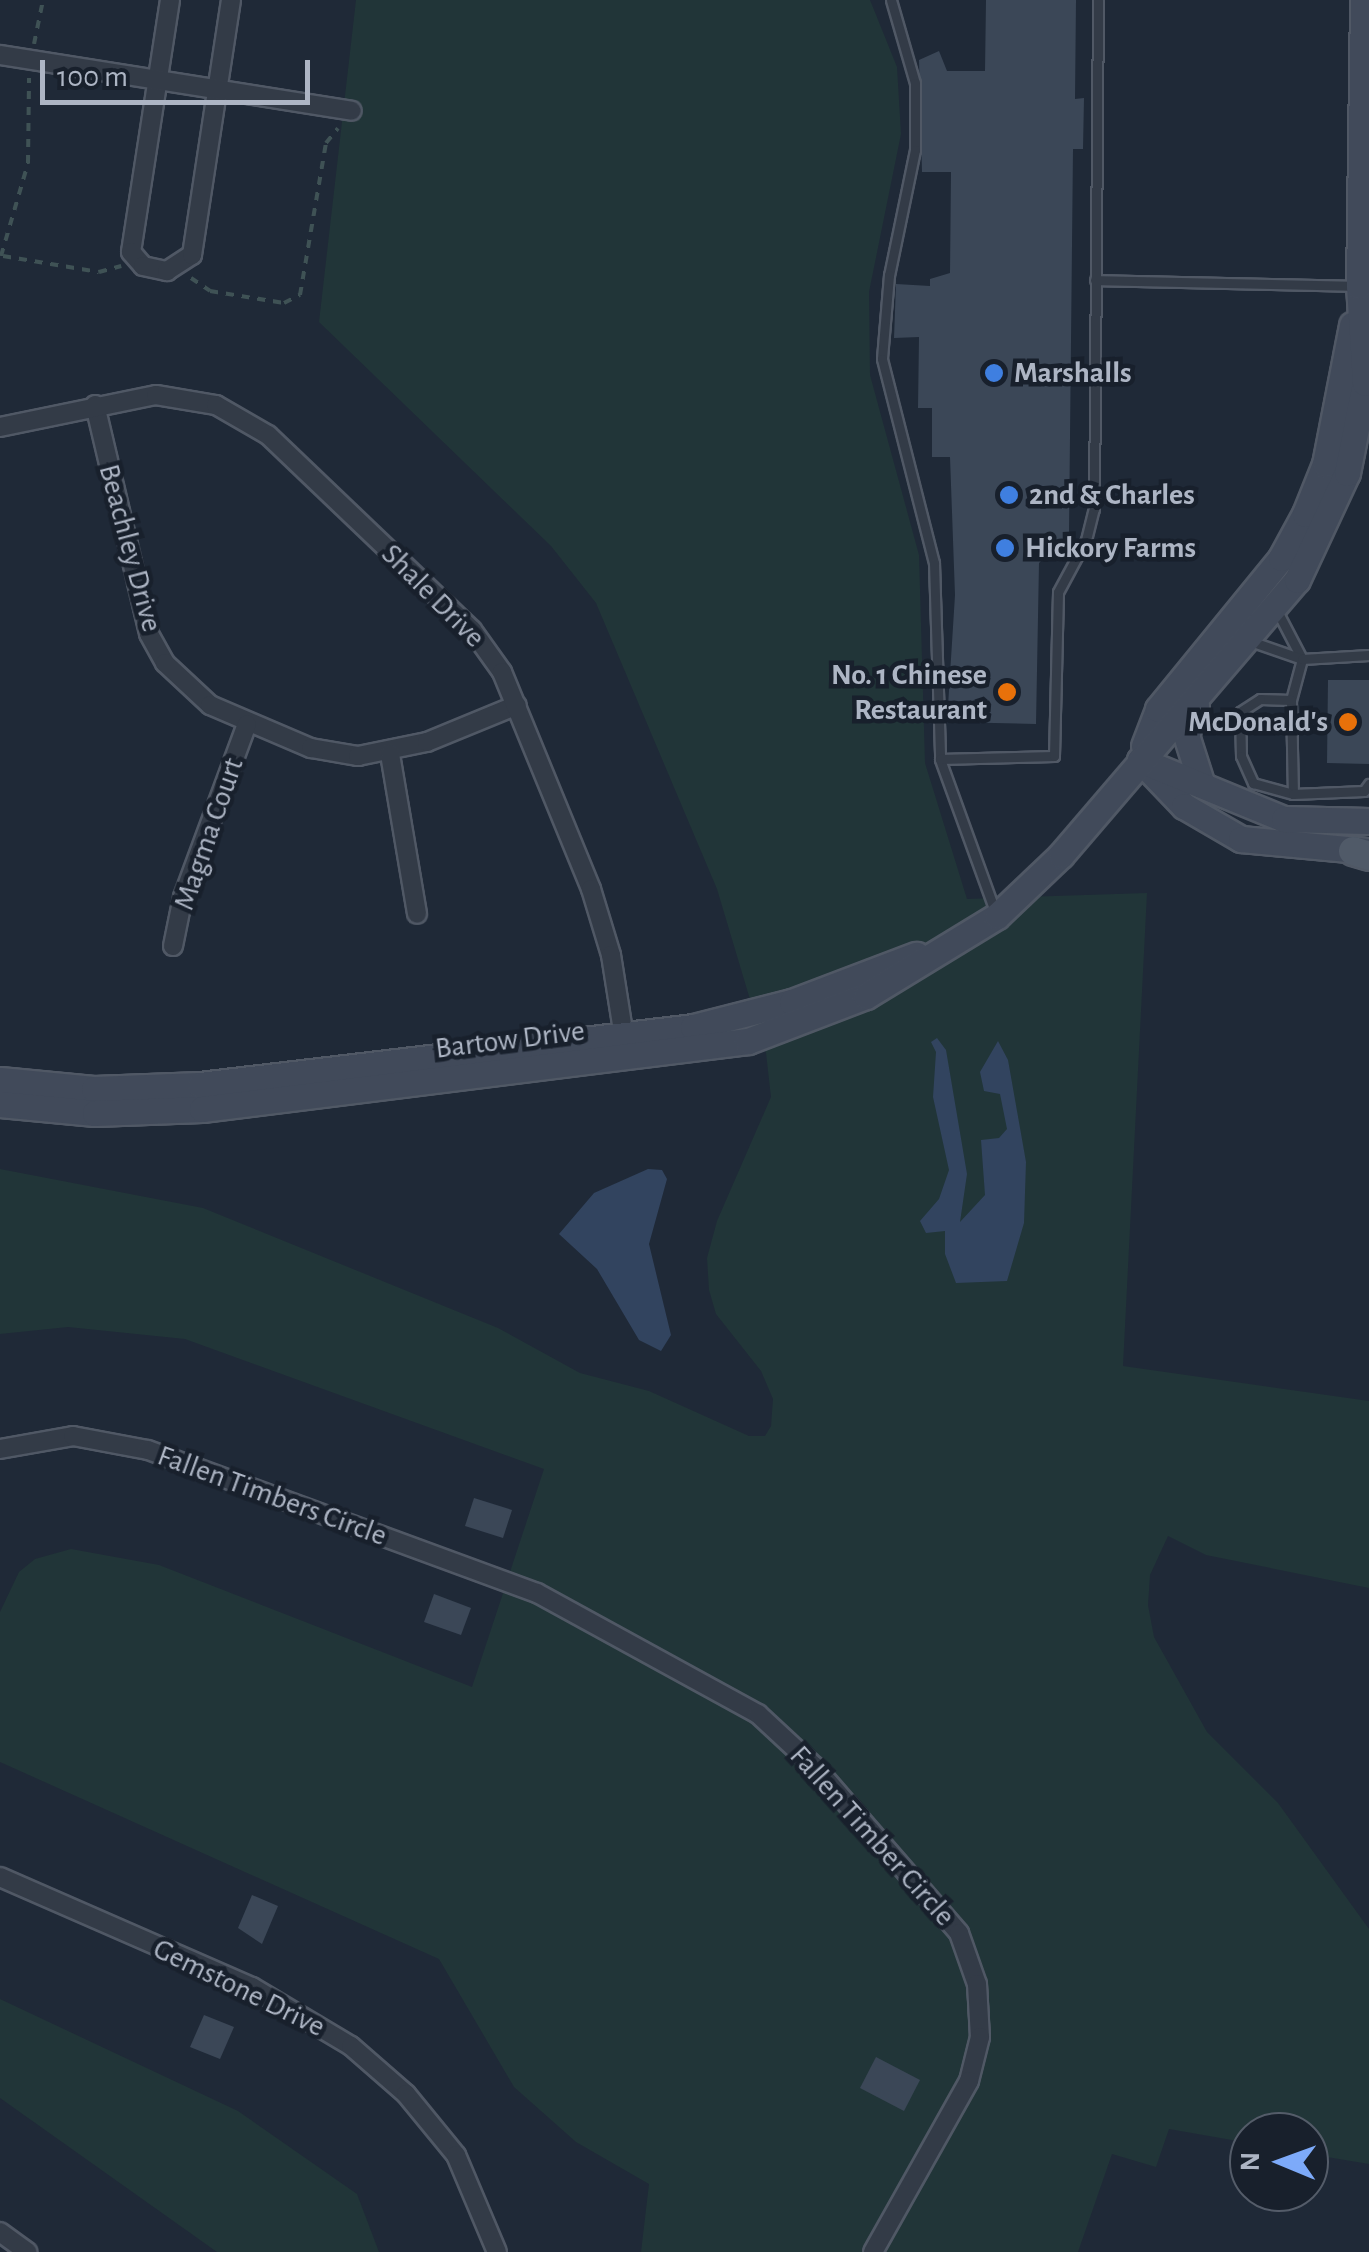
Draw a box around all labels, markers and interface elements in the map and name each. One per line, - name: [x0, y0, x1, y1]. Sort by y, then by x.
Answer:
- scale bar: [45, 40, 315, 102]
- text: 100 m: [57, 62, 128, 92]
- place label: Marshalls: [1014, 355, 1132, 391]
- marker: Marshalls: [983, 362, 1005, 384]
- street label: Beachley Drive: [90, 460, 170, 636]
- place label: 2nd & Charles: [1029, 477, 1195, 513]
- marker: 2nd & Charles: [998, 484, 1020, 506]
- place label: Hickory Farms: [1025, 530, 1196, 566]
- street label: Shale Drive: [374, 537, 492, 655]
- marker: Hickory Farms: [994, 537, 1016, 559]
- place label: No. 1 Chinese Restaurant: [831, 657, 987, 728]
- marker: No. 1 Chinese Restaurant: [996, 681, 1018, 703]
- place label: McDonald's: [1188, 704, 1328, 740]
- marker: McDonald's: [1337, 711, 1359, 733]
- street label: Magma Court: [166, 753, 252, 915]
- street label: Bartow Drive: [433, 1013, 587, 1067]
- street label: Fallen Timbers Circle: [152, 1438, 392, 1554]
- street label: Fallen Timber Circle: [782, 1738, 962, 1934]
- street label: Gemstone Drive: [147, 1931, 331, 2045]
- north arrow: [1229, 2112, 1329, 2212]
- text: N: [1237, 2152, 1265, 2171]

